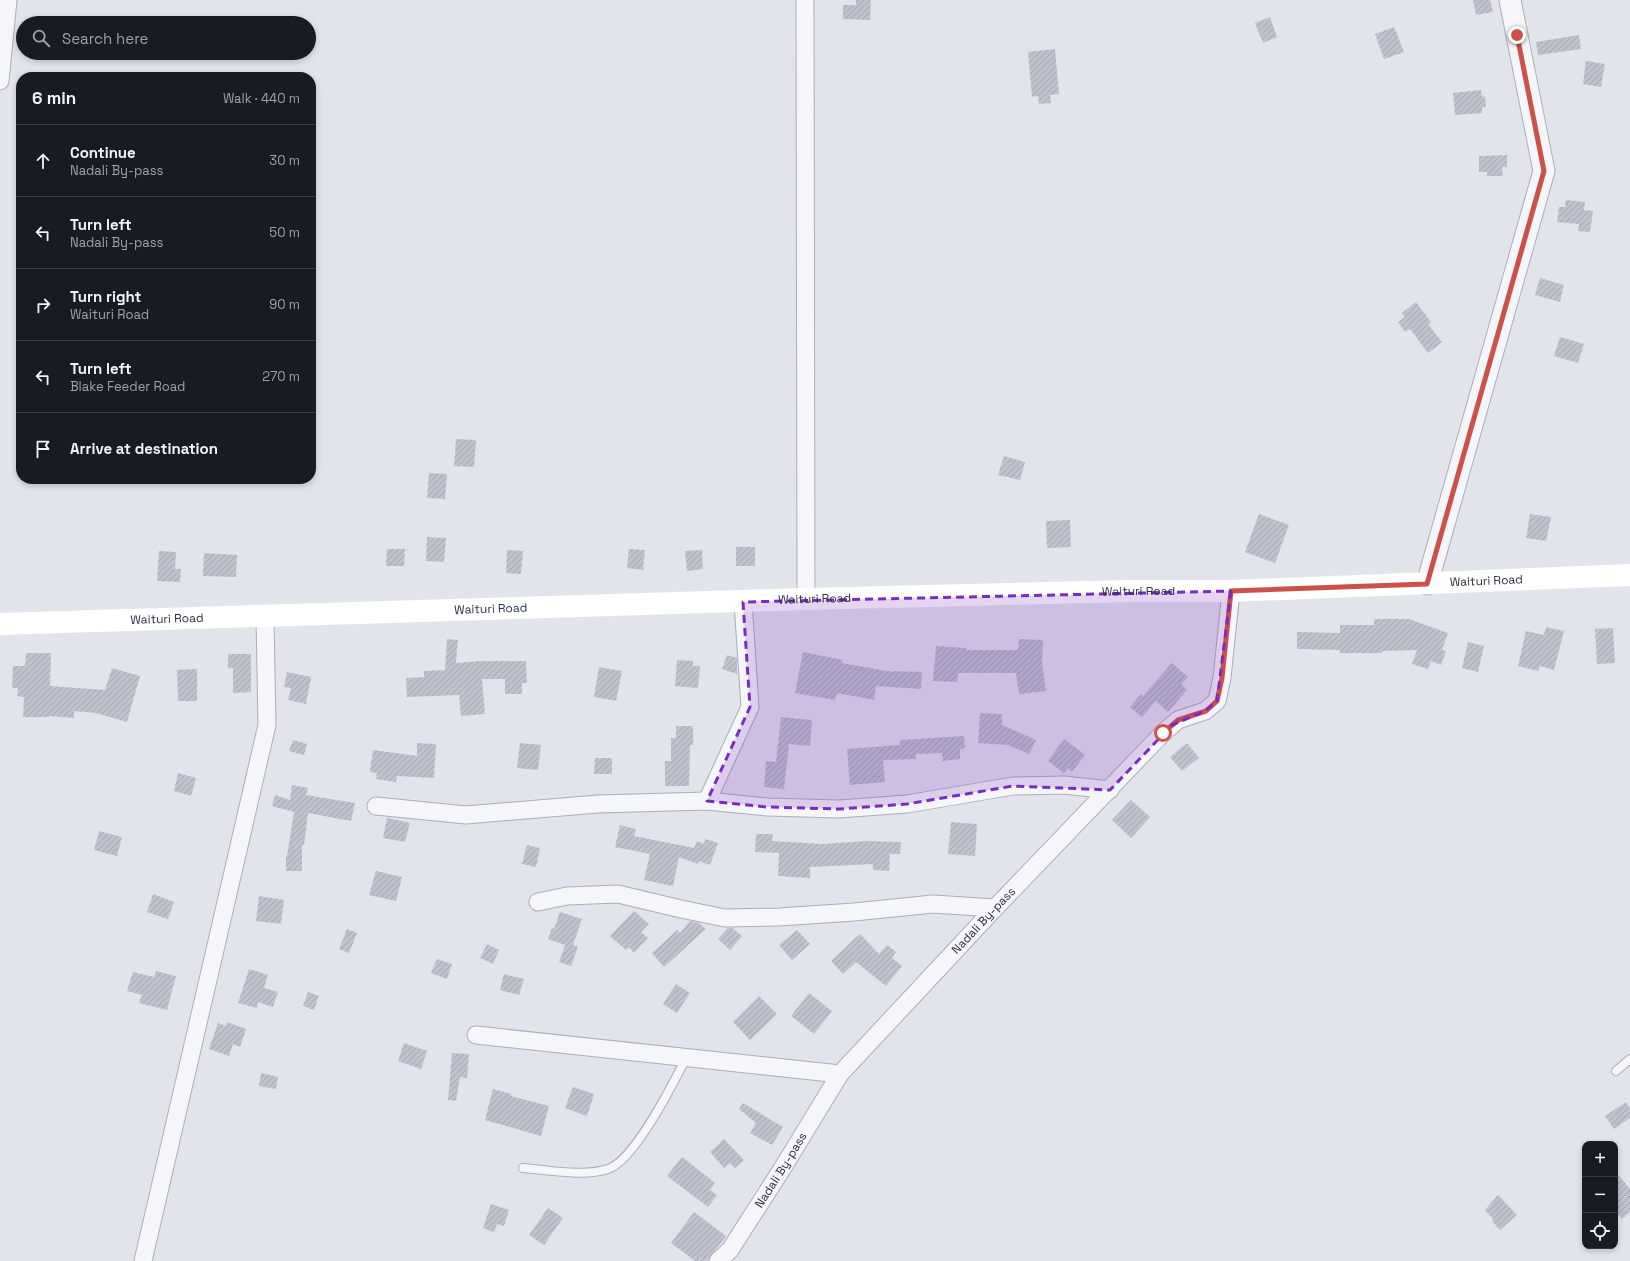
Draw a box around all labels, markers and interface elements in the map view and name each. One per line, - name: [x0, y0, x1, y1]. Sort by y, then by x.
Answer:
- search box: [16, 16, 316, 60]
- route end: [1508, 26, 1526, 44]
- icon: search: [30, 27, 52, 49]
- text: Search here: [62, 29, 148, 48]
- text: 6 min: [32, 87, 76, 109]
- text: Walk · 440 m: [223, 90, 300, 107]
- text: Continue: [70, 143, 136, 162]
- icon: ahead: [32, 150, 54, 172]
- text: 30 m: [269, 152, 300, 169]
- text: Nadali By-pass: [70, 162, 163, 179]
- text: Turn left: [70, 215, 132, 234]
- icon: left: [32, 222, 54, 244]
- text: 50 m: [269, 224, 300, 241]
- text: Nadali By-pass: [70, 234, 163, 251]
- text: Turn right: [70, 287, 141, 306]
- icon: right: [32, 294, 54, 316]
- text: 90 m: [269, 296, 300, 313]
- text: Waituri Road: [70, 306, 149, 323]
- text: Turn left: [70, 359, 132, 378]
- icon: left: [32, 366, 54, 388]
- text: 270 m: [262, 368, 300, 385]
- text: Blake Feeder Road: [70, 378, 186, 395]
- icon: arrive: [32, 438, 54, 460]
- text: Arrive at destination: [70, 439, 218, 458]
- street label: Waituri Road: [1449, 571, 1523, 590]
- street label: Waituri Road: [1102, 583, 1175, 600]
- street label: Waituri Road: [778, 590, 851, 608]
- street label: Waituri Road: [454, 600, 528, 618]
- street label: Waituri Road: [130, 610, 204, 628]
- route start: [1154, 724, 1172, 742]
- street label: Nadali By-pass: [948, 884, 1019, 957]
- street label: Nadali By-pass: [751, 1129, 811, 1211]
- map controls: [1582, 1141, 1618, 1249]
- button: +: [1582, 1141, 1618, 1177]
- button: −: [1582, 1177, 1618, 1213]
- button: locate: [1582, 1213, 1618, 1249]

